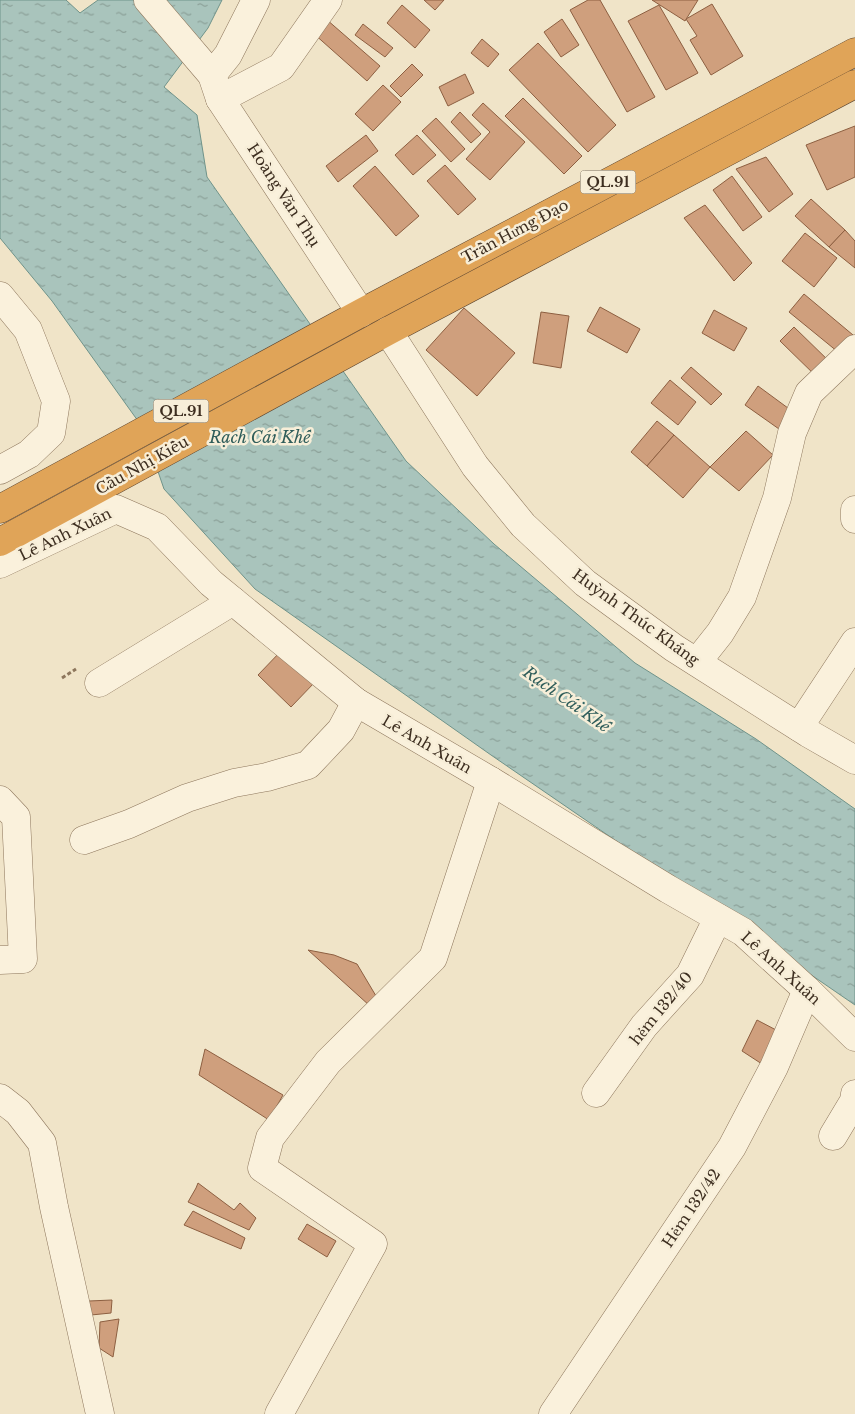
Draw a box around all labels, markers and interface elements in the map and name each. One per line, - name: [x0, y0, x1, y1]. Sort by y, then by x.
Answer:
- street label: Hoàng Văn Thụ: [243, 140, 325, 250]
- road number: QL.91: [580, 170, 636, 193]
- street label: Trần Hưng Đạo: [458, 195, 572, 267]
- road number: QL.91: [154, 400, 208, 422]
- water label: Rạch Cái Khế: [208, 427, 312, 447]
- street label: Cầu Nhị Kiều: [92, 432, 192, 498]
- street label: Lê Anh Xuân: [16, 503, 114, 565]
- street label: Huỳnh Thúc Kháng: [569, 565, 704, 670]
- water label: Rạch Cái Khế: [519, 661, 616, 737]
- street label: Lê Anh Xuân: [379, 711, 475, 777]
- street label: Lê Anh Xuân: [737, 927, 825, 1009]
- street label: hẻm 132/40: [626, 968, 696, 1048]
- street label: Hẻm 132/42: [658, 1165, 724, 1251]

